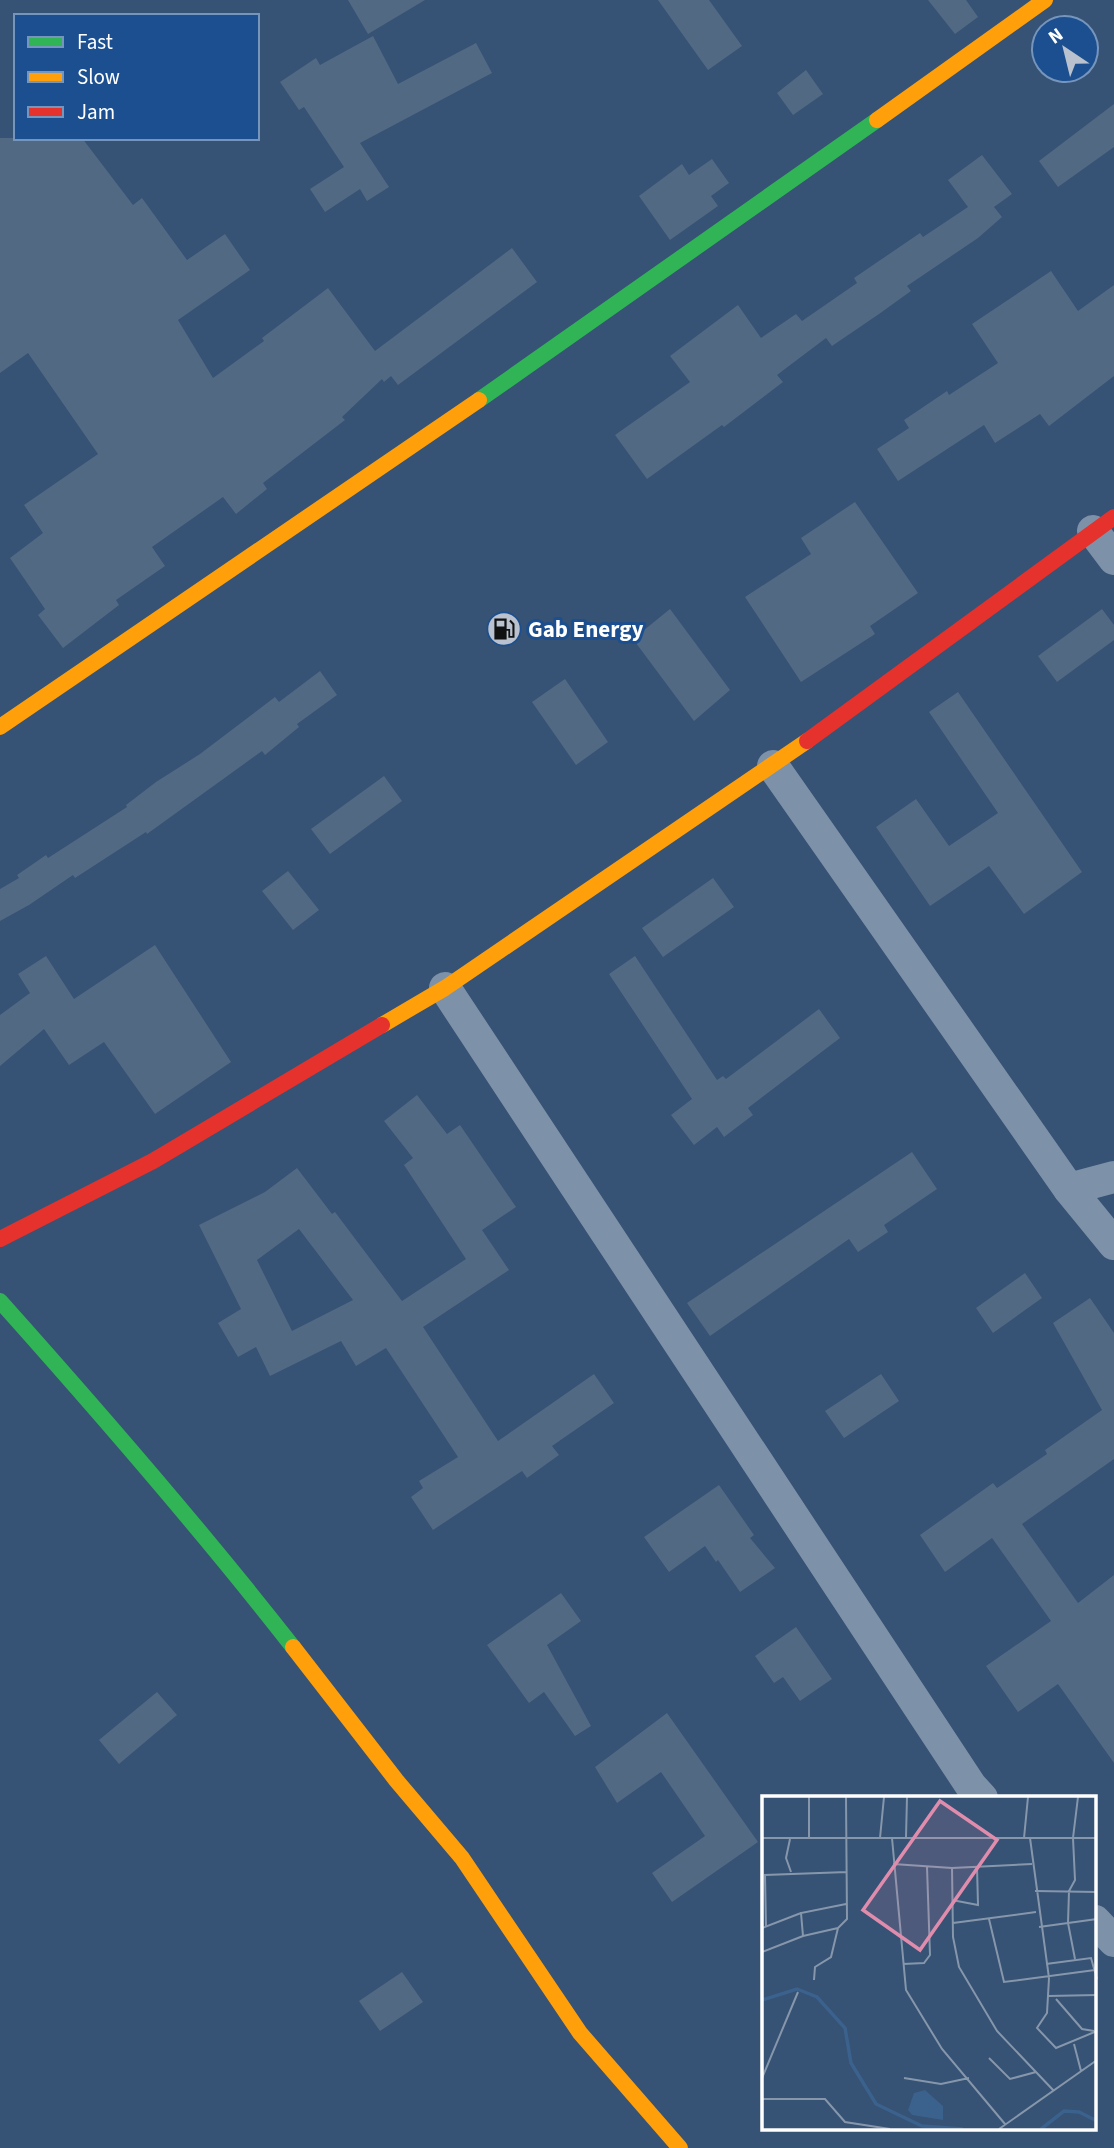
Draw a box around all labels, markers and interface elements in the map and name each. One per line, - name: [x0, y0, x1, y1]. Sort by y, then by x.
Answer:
- legend: [14, 14, 259, 140]
- north arrow: [1030, 14, 1100, 84]
- text: N: [1043, 22, 1069, 51]
- text: Fast: [77, 27, 113, 57]
- text: Slow: [77, 62, 120, 92]
- text: Jam: [77, 97, 115, 127]
- fuel station icon: Gab Energy: [485, 610, 523, 648]
- place label: Gab Energy: [528, 613, 644, 646]
- inset map: [762, 1796, 1096, 2130]

